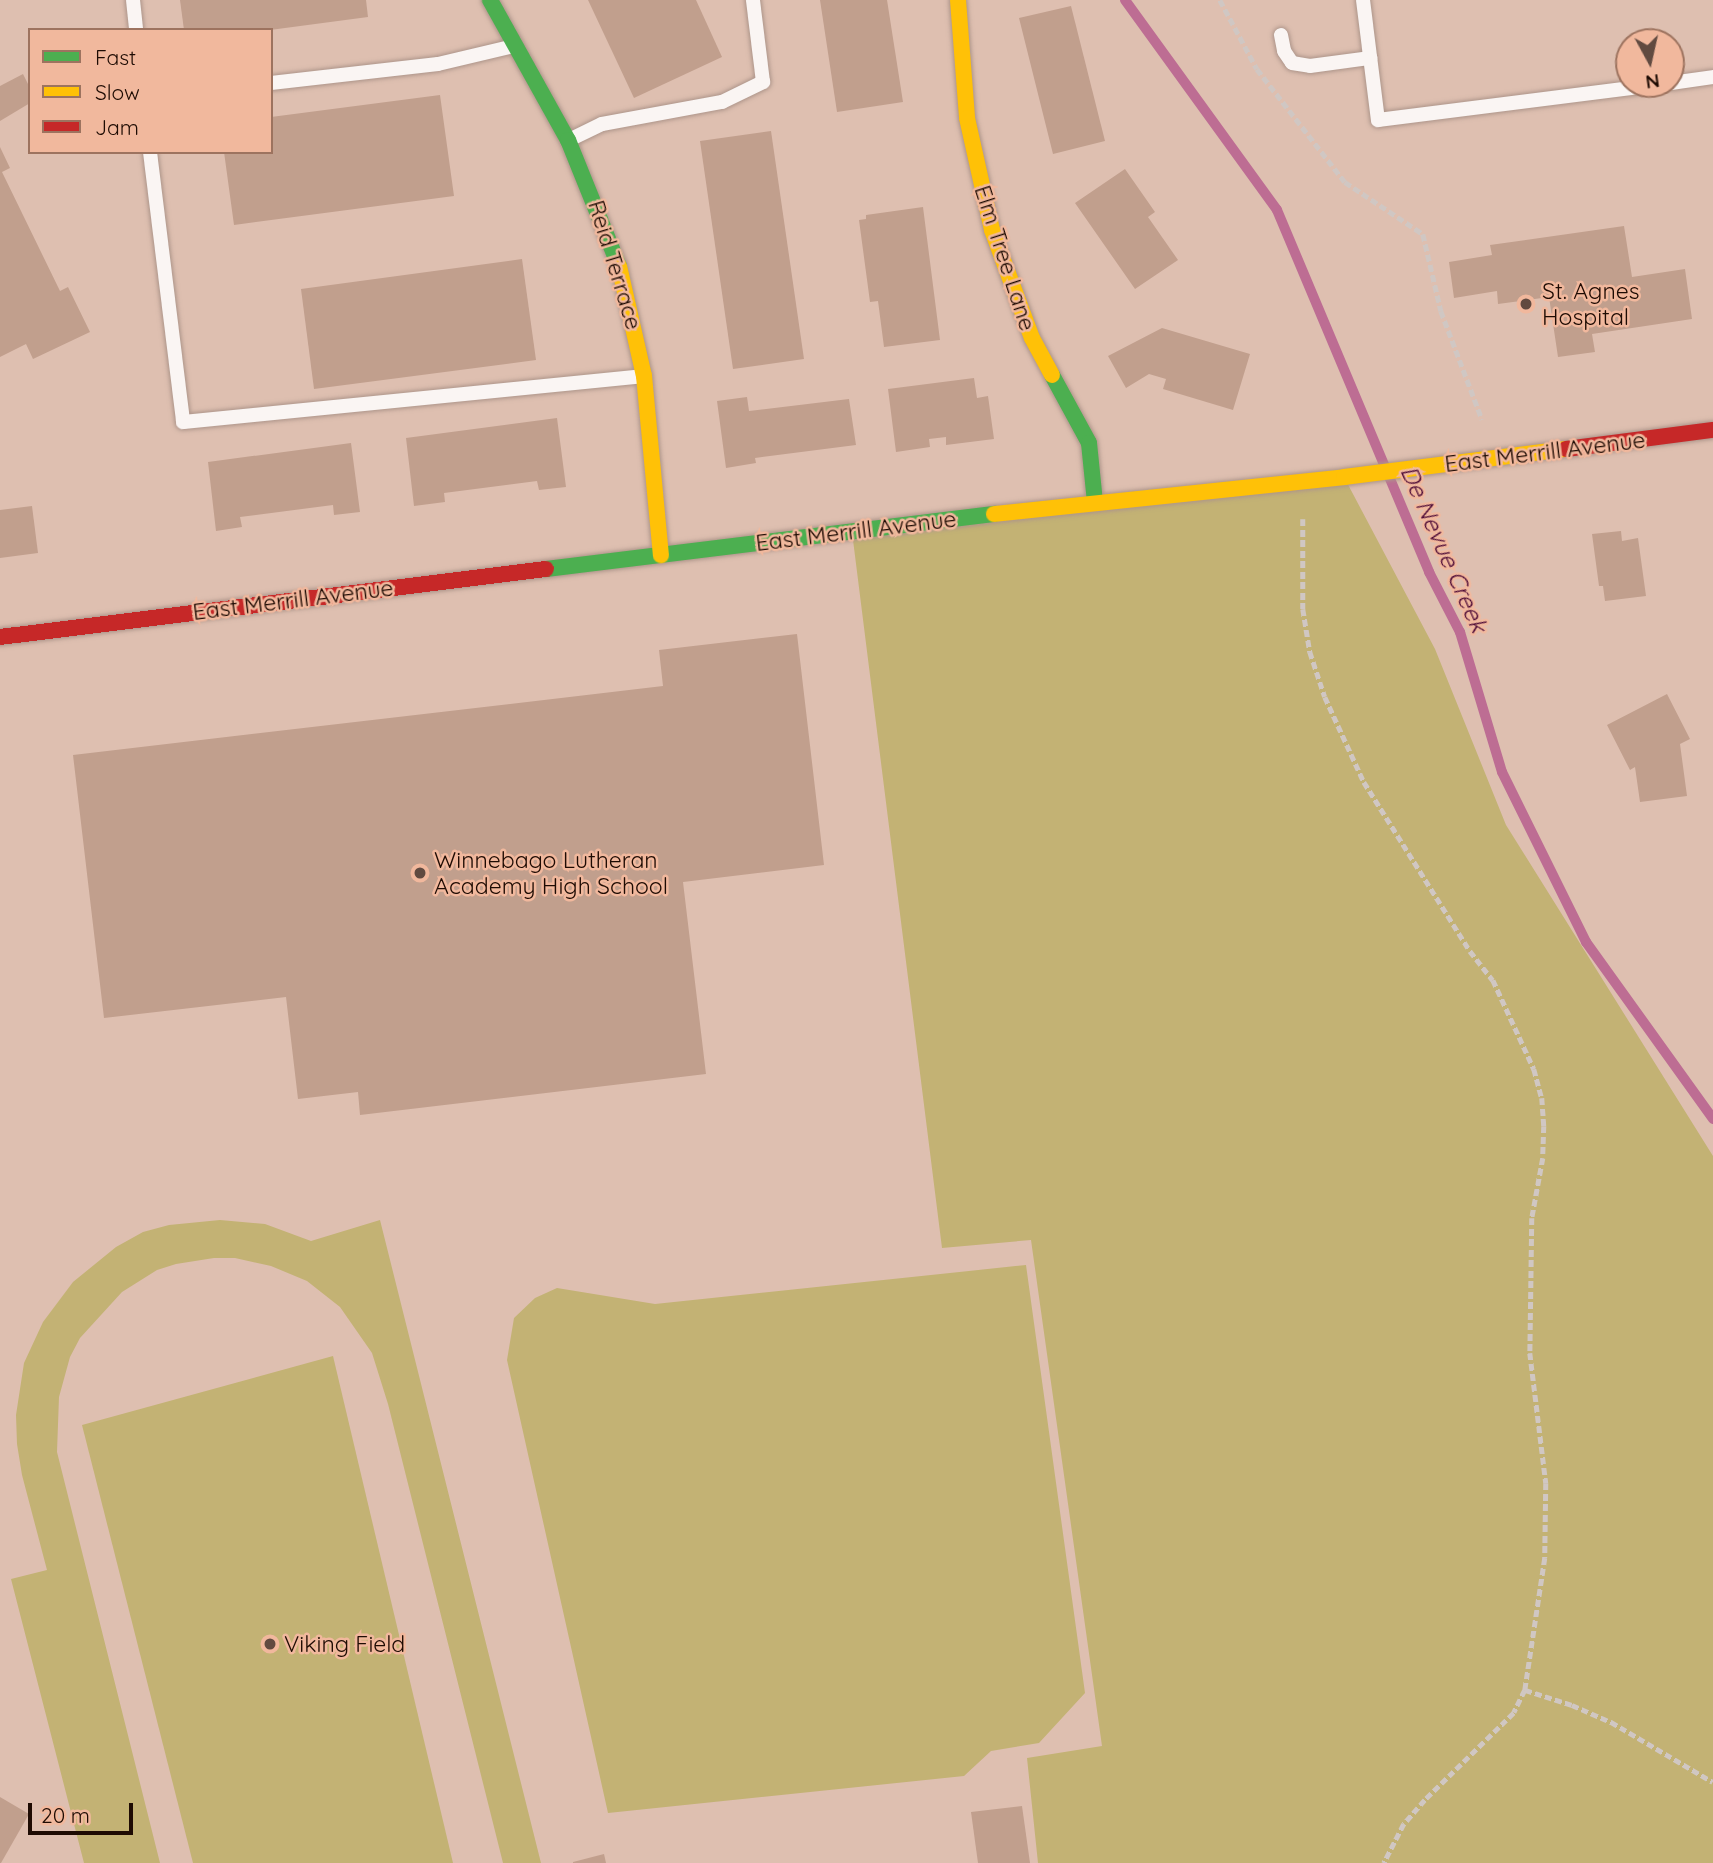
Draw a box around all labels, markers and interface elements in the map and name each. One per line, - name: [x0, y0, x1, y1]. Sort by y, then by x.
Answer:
- legend: [28, 28, 273, 154]
- north arrow: [1615, 28, 1685, 98]
- text: Fast: [95, 44, 136, 70]
- text: N: [1644, 69, 1661, 95]
- text: Slow: [95, 79, 140, 105]
- text: Jam: [95, 114, 139, 140]
- street label: Elm Tree Lane: [969, 182, 1041, 334]
- street label: Reid Terrace: [582, 197, 648, 333]
- place label: St. Agnes Hospital: [1542, 277, 1639, 331]
- marker: St. Agnes Hospital: [1516, 294, 1536, 314]
- street label: East Merrill Avenue: [1443, 426, 1647, 478]
- water label: De Nevue Creek: [1394, 461, 1494, 637]
- street label: East Merrill Avenue: [754, 505, 958, 557]
- street label: East Merrill Avenue: [191, 574, 395, 626]
- place label: Winnebago Lutheran Academy High School: [434, 846, 668, 900]
- marker: Winnebago Lutheran Academy High School: [412, 865, 428, 881]
- place label: Viking Field: [284, 1630, 405, 1658]
- marker: Viking Field: [262, 1636, 278, 1652]
- scale bar: [32, 1790, 136, 1834]
- text: 20 m: [41, 1802, 90, 1828]

